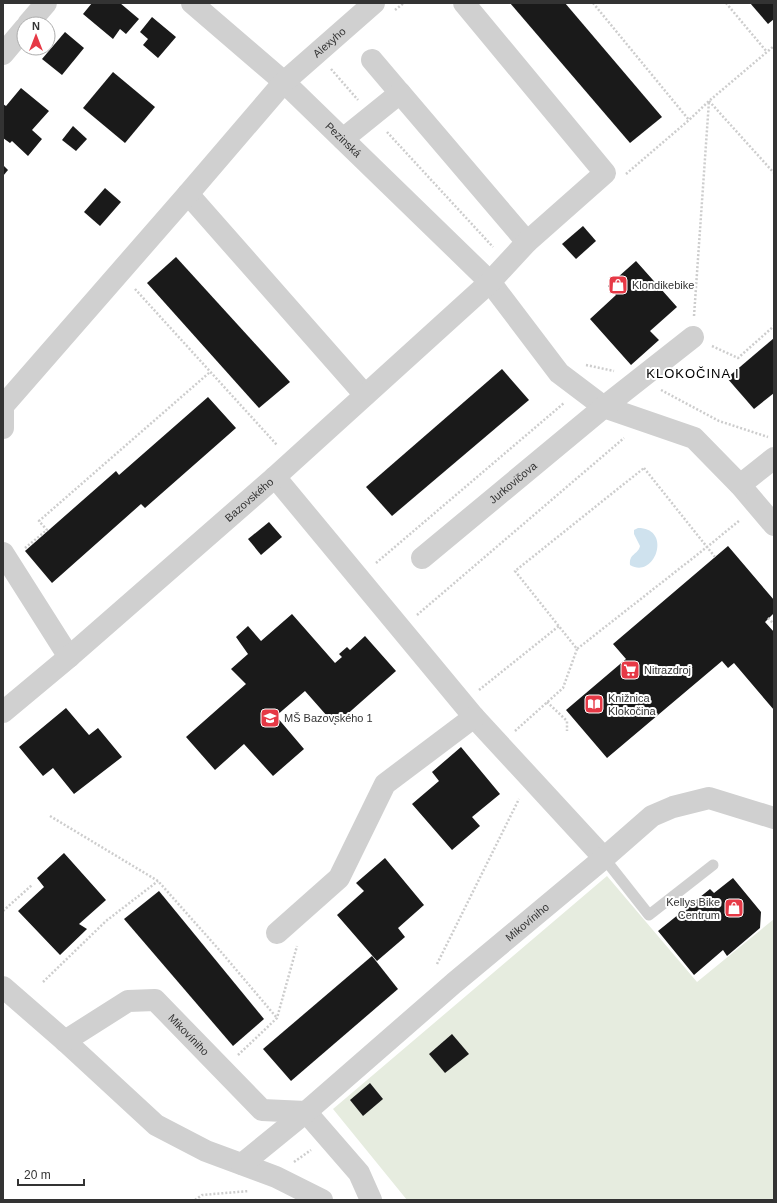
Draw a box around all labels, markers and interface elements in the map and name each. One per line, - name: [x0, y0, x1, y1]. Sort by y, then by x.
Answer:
- north arrow: [16, 16, 56, 56]
- text: N: [32, 20, 40, 32]
- street label: Alexyho: [311, 25, 348, 60]
- street label: Pezinská: [323, 120, 364, 160]
- shop icon: Klondikebike: [607, 274, 629, 296]
- place label: Klondikebike: [632, 279, 694, 291]
- district label: KLOKOČINA I: [646, 366, 740, 381]
- street label: Jurkovičova: [487, 459, 540, 506]
- street label: Bazovského: [223, 475, 276, 524]
- supermarket icon: Nitrazdroj: [619, 659, 641, 681]
- place label: Nitrazdroj: [644, 664, 691, 676]
- place label: Knižnica Klokočina: [608, 692, 657, 717]
- library icon: Knižnica Klokočina: [583, 693, 605, 715]
- school or university icon: MŠ Bazovského 1: [259, 707, 281, 729]
- place label: MŠ Bazovského 1: [284, 712, 373, 724]
- place label: Kellys Bike Centrum: [666, 896, 720, 921]
- shop icon: Kellys Bike Centrum: [723, 897, 745, 919]
- street label: Mikovíniho: [503, 901, 551, 944]
- street label: Mikovíniho: [166, 1012, 211, 1058]
- scale bar: [18, 1161, 84, 1187]
- text: 20 m: [24, 1168, 51, 1182]

